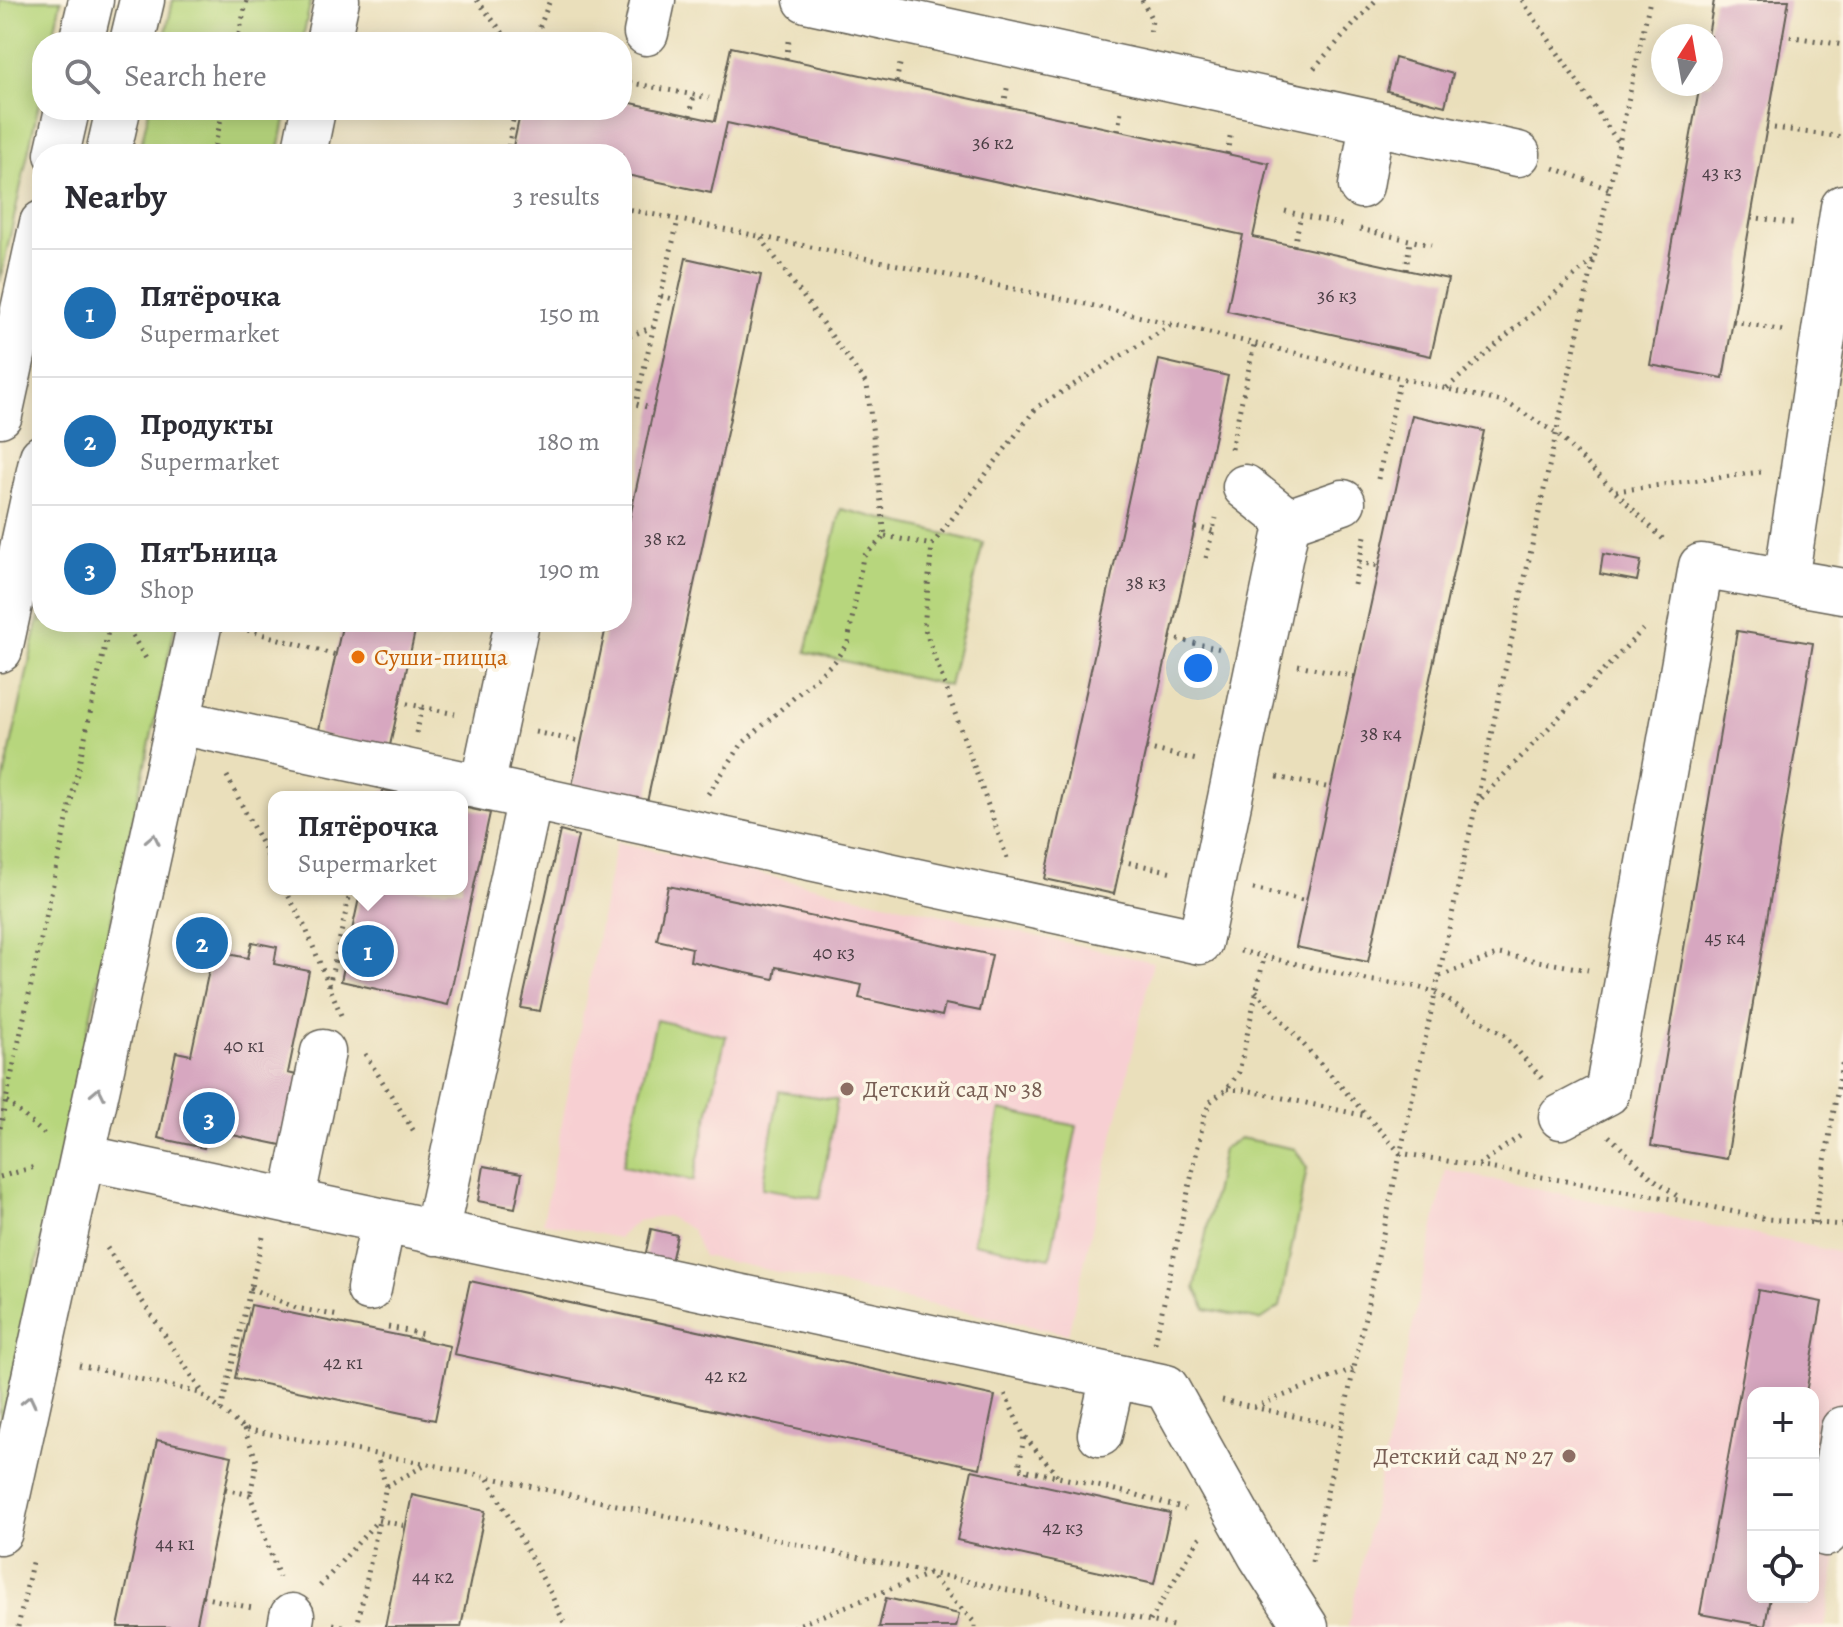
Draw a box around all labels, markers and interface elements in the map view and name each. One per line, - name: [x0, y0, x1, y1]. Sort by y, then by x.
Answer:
- north arrow: [1651, 24, 1723, 96]
- search box: [32, 32, 632, 120]
- icon: search: [60, 54, 104, 98]
- text: Search here: [124, 56, 267, 96]
- house number: 36 к2: [972, 129, 1014, 156]
- house number: 43 к3: [1702, 159, 1742, 186]
- text: Nearby: [64, 173, 167, 220]
- text: 3 results: [513, 179, 600, 214]
- text: Пятёрочка: [140, 276, 281, 316]
- house number: 36 к3: [1317, 282, 1357, 309]
- text: 1: [85, 296, 95, 331]
- text: 150 m: [539, 296, 600, 331]
- text: Supermarket: [140, 316, 280, 351]
- text: Продукты: [140, 404, 274, 444]
- text: 2: [84, 424, 96, 459]
- text: 180 m: [538, 424, 600, 459]
- text: Supermarket: [140, 444, 280, 479]
- house number: 38 к2: [644, 525, 686, 552]
- text: ПятЪница: [140, 532, 278, 572]
- text: 3: [84, 552, 96, 587]
- text: 190 m: [539, 552, 600, 587]
- house number: 38 к3: [1126, 569, 1166, 596]
- text: Shop: [140, 572, 194, 607]
- place label: Суши-пицца: [374, 641, 508, 673]
- marker: Суши-пицца: [349, 648, 367, 666]
- your location: [1178, 648, 1218, 688]
- house number: 38 к4: [1360, 720, 1402, 747]
- popup: [268, 791, 468, 895]
- text: Пятёрочка: [298, 806, 438, 846]
- one-way arrow: [144, 832, 161, 846]
- text: Supermarket: [298, 846, 437, 881]
- pin: 2: [176, 913, 228, 973]
- pin: 1: [342, 921, 394, 981]
- house number: 45 к4: [1704, 924, 1746, 951]
- house number: 40 к3: [813, 939, 855, 966]
- house number: 40 к1: [224, 1032, 265, 1059]
- place label: Детский сад № 38: [863, 1073, 1043, 1105]
- marker: Детский сад № 38: [838, 1080, 856, 1098]
- one-way arrow: [89, 1086, 106, 1100]
- pin: 3: [183, 1088, 235, 1148]
- house number: 42 к1: [323, 1349, 363, 1376]
- house number: 42 к2: [705, 1362, 748, 1389]
- map controls: [1747, 1387, 1819, 1603]
- button: +: [1747, 1387, 1819, 1459]
- one-way arrow: [20, 1395, 37, 1409]
- place label: Детский сад № 27: [1374, 1440, 1554, 1472]
- marker: Детский сад № 27: [1560, 1447, 1578, 1465]
- button: −: [1747, 1459, 1819, 1531]
- house number: 42 к3: [1042, 1514, 1084, 1541]
- house number: 44 к1: [155, 1530, 195, 1557]
- button: locate: [1747, 1531, 1819, 1603]
- house number: 44 к2: [412, 1563, 454, 1590]

